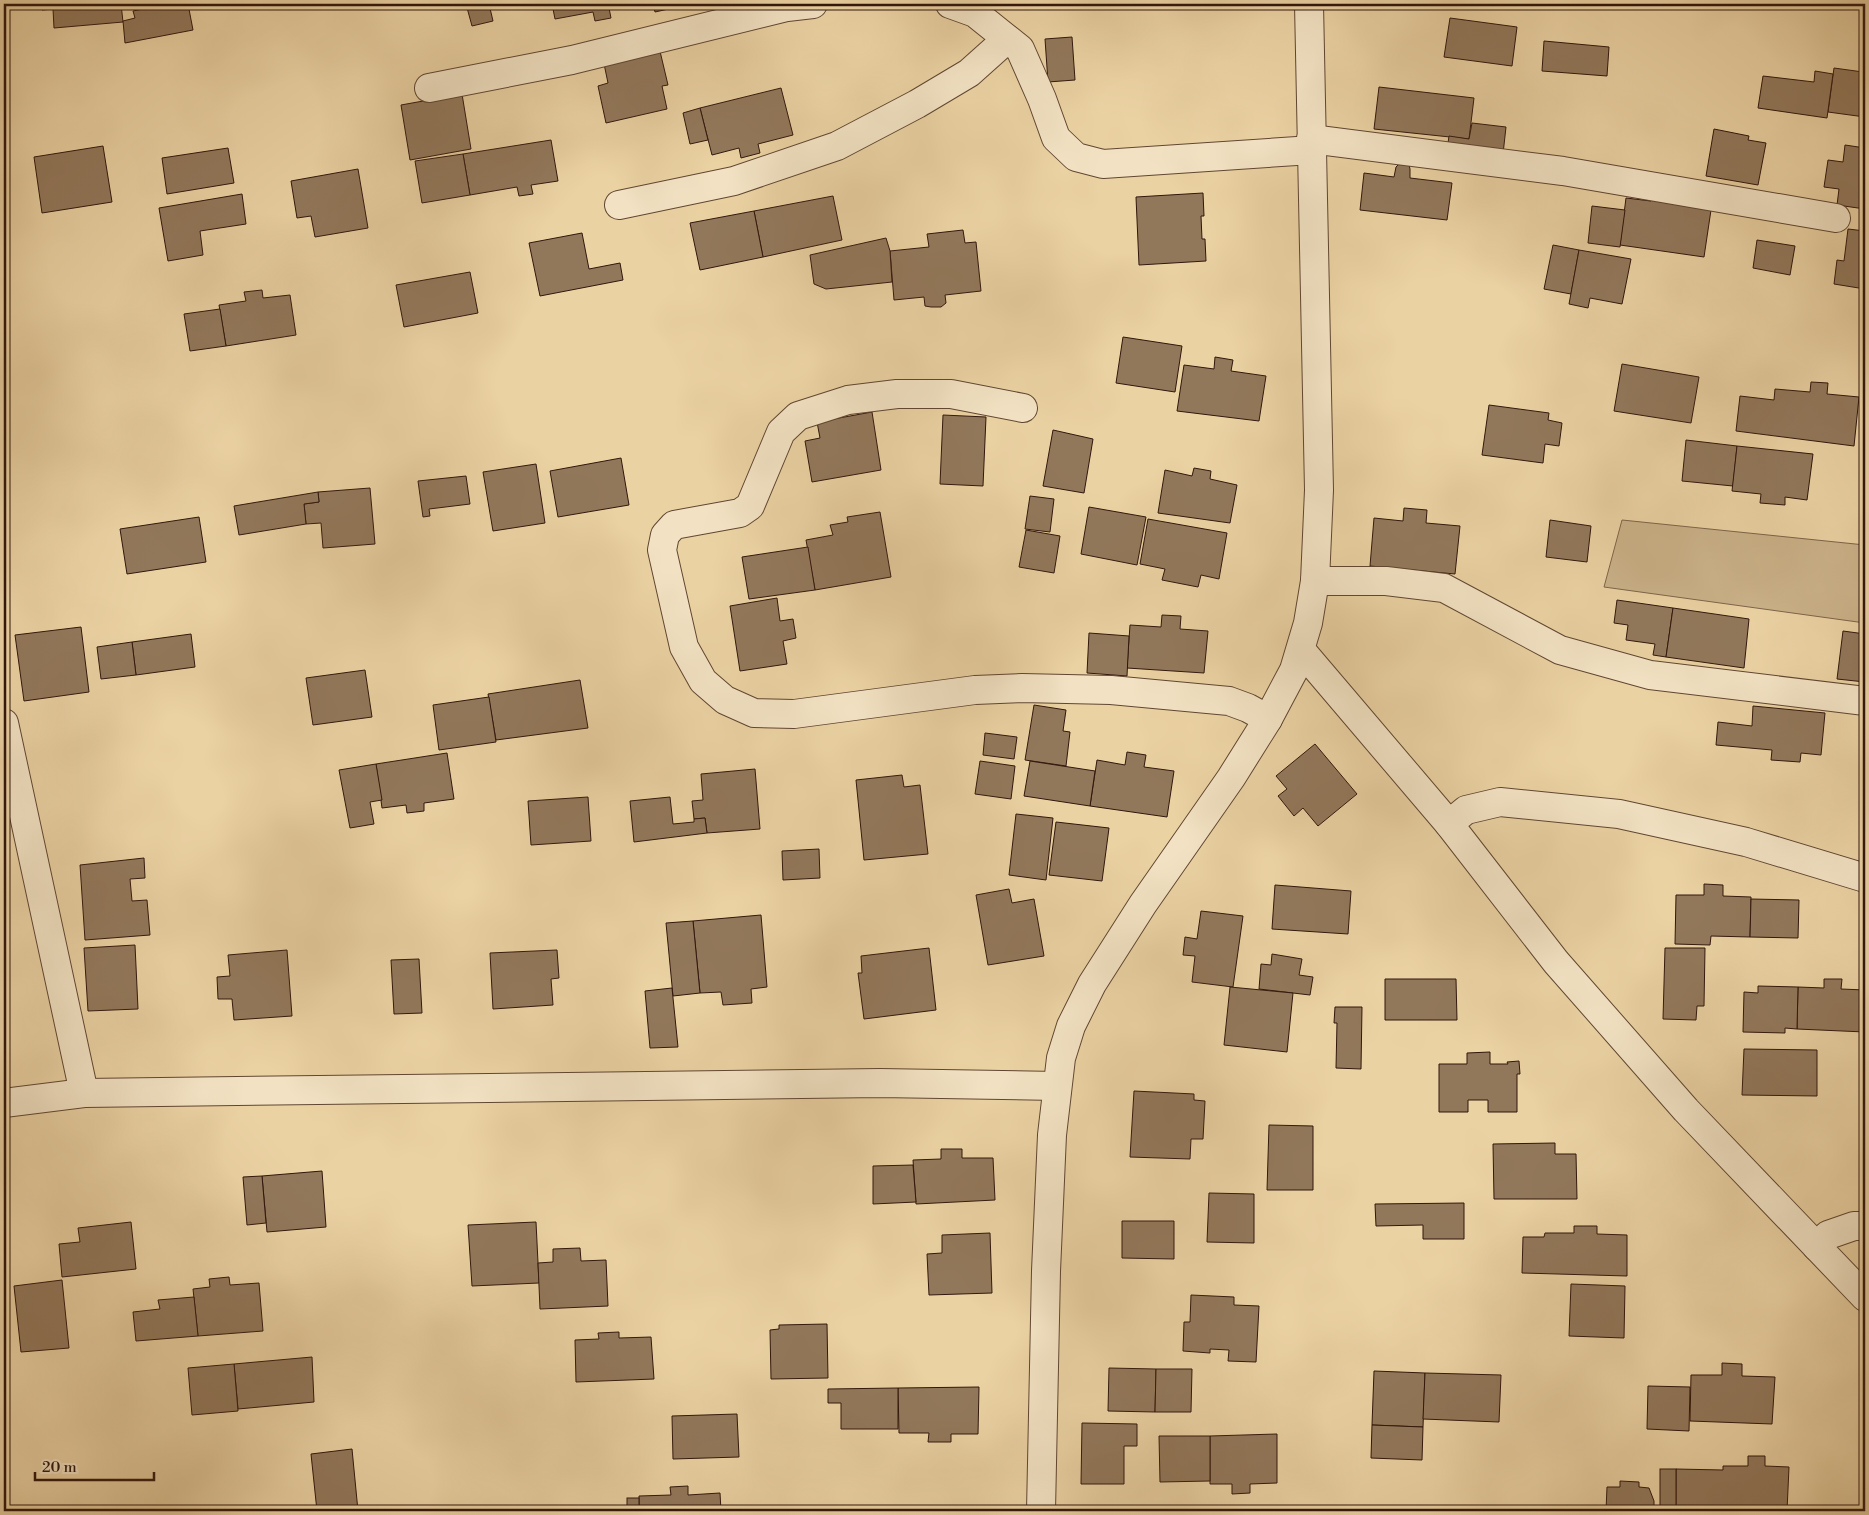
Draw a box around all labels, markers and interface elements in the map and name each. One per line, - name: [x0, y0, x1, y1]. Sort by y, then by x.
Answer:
- scale bar: [35, 1450, 154, 1482]
- text: 20 m: [42, 1458, 77, 1477]

